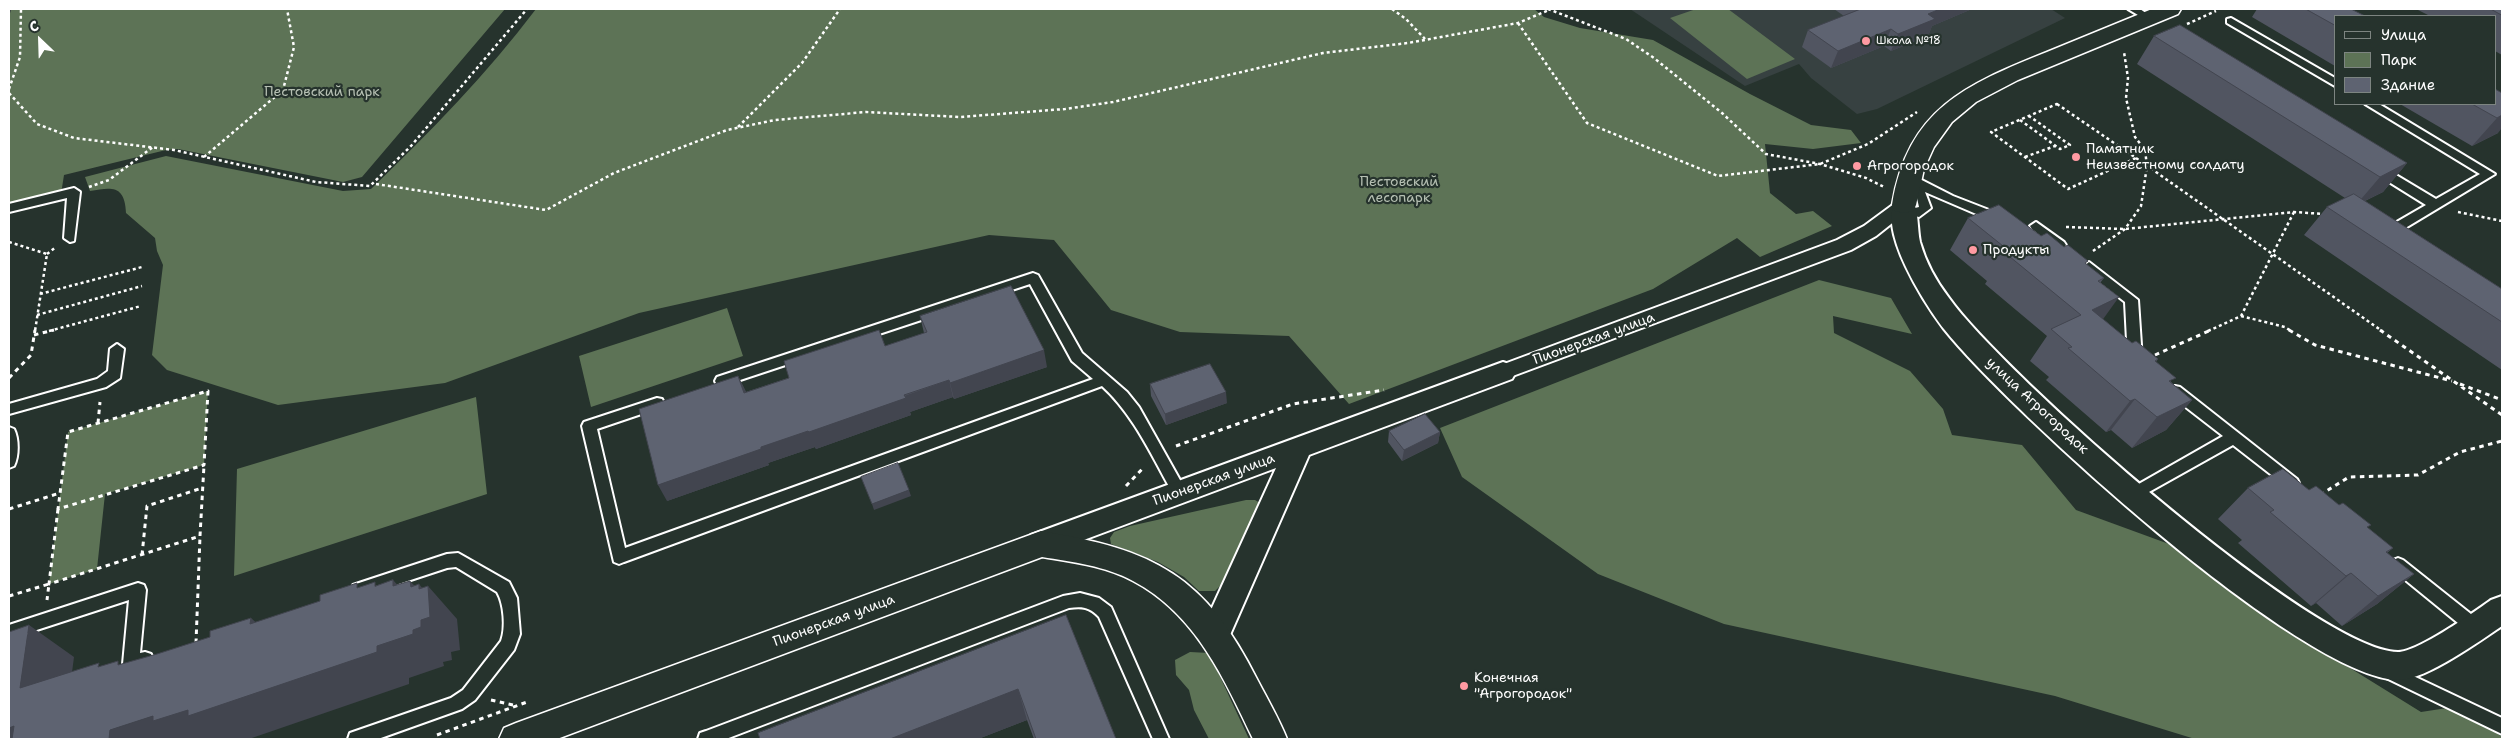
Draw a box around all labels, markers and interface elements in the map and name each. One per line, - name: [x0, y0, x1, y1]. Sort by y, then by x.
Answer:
- north arrow: [15, 15, 65, 65]
- legend: [2334, 15, 2496, 105]
- text: С: [26, 16, 41, 36]
- text: Улица: [2381, 25, 2426, 45]
- place label: Школа №18: [1876, 34, 1941, 48]
- marker: Школа №18: [1860, 35, 1872, 47]
- text: Парк: [2381, 50, 2417, 70]
- text: Здание: [2381, 75, 2435, 95]
- park label: Пестовский парк: [264, 84, 380, 100]
- place label: Памятник Неизвестному солдату: [2086, 141, 2245, 174]
- marker: Памятник Неизвестному солдату: [2070, 151, 2082, 163]
- place label: Агрогородок: [1867, 158, 1954, 174]
- marker: Агрогородок: [1851, 160, 1863, 172]
- park label: Пестовский лесопарк: [1360, 174, 1438, 206]
- place label: Продукты: [1983, 242, 2050, 258]
- marker: Продукты: [1967, 244, 1979, 256]
- street label: Пионерская улица: [1531, 309, 1657, 369]
- street label: улица Агрогородок: [1982, 354, 2092, 458]
- street label: Пионерская улица: [1151, 450, 1277, 510]
- street label: Пионерская улица: [771, 591, 897, 651]
- place label: Конечная "Агрогородок": [1474, 670, 1572, 702]
- marker: Конечная "Агрогородок": [1458, 680, 1470, 692]

